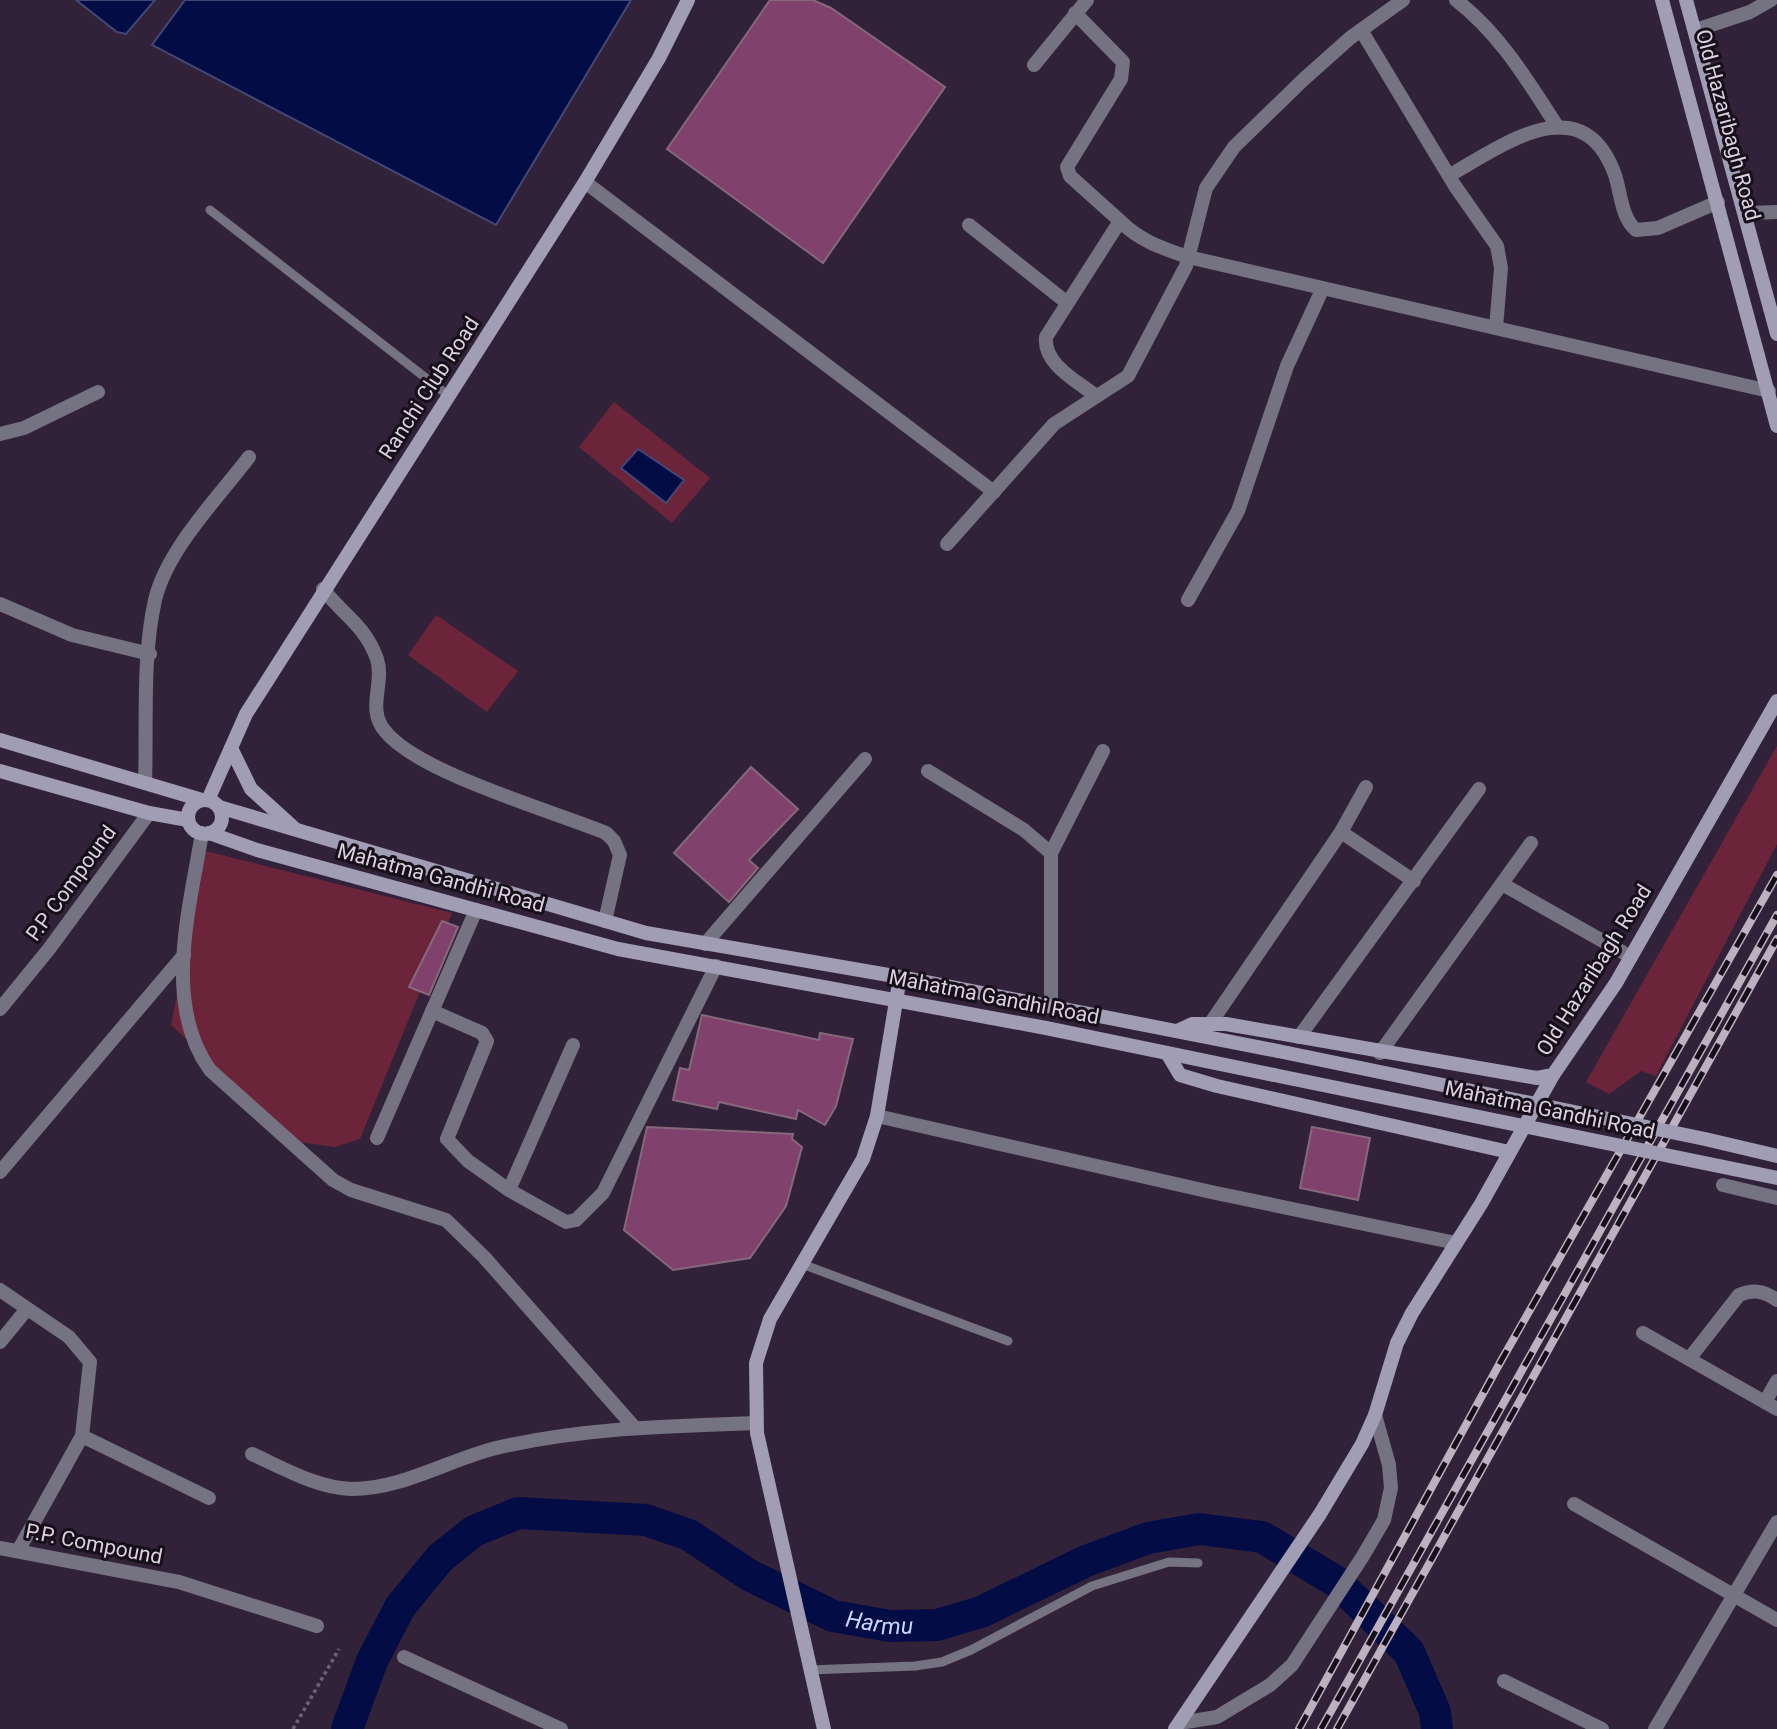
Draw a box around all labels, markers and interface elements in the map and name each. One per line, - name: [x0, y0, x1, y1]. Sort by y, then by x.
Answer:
- street label: Old Hazaribagh Road: [1691, 27, 1765, 223]
- street label: Ranchi Club Road: [374, 313, 484, 463]
- street label: P.P Compound: [21, 821, 121, 945]
- street label: Mahatma Gandhi Road: [335, 839, 547, 917]
- street label: Old Hazaribagh Road: [1532, 880, 1656, 1060]
- street label: Mahatma Gandhi Road: [887, 965, 1101, 1029]
- street label: Mahatma Gandhi Road: [1443, 1076, 1657, 1144]
- street label: P.P. Compound: [23, 1519, 165, 1569]
- water label: Harmu: [844, 1606, 913, 1640]

